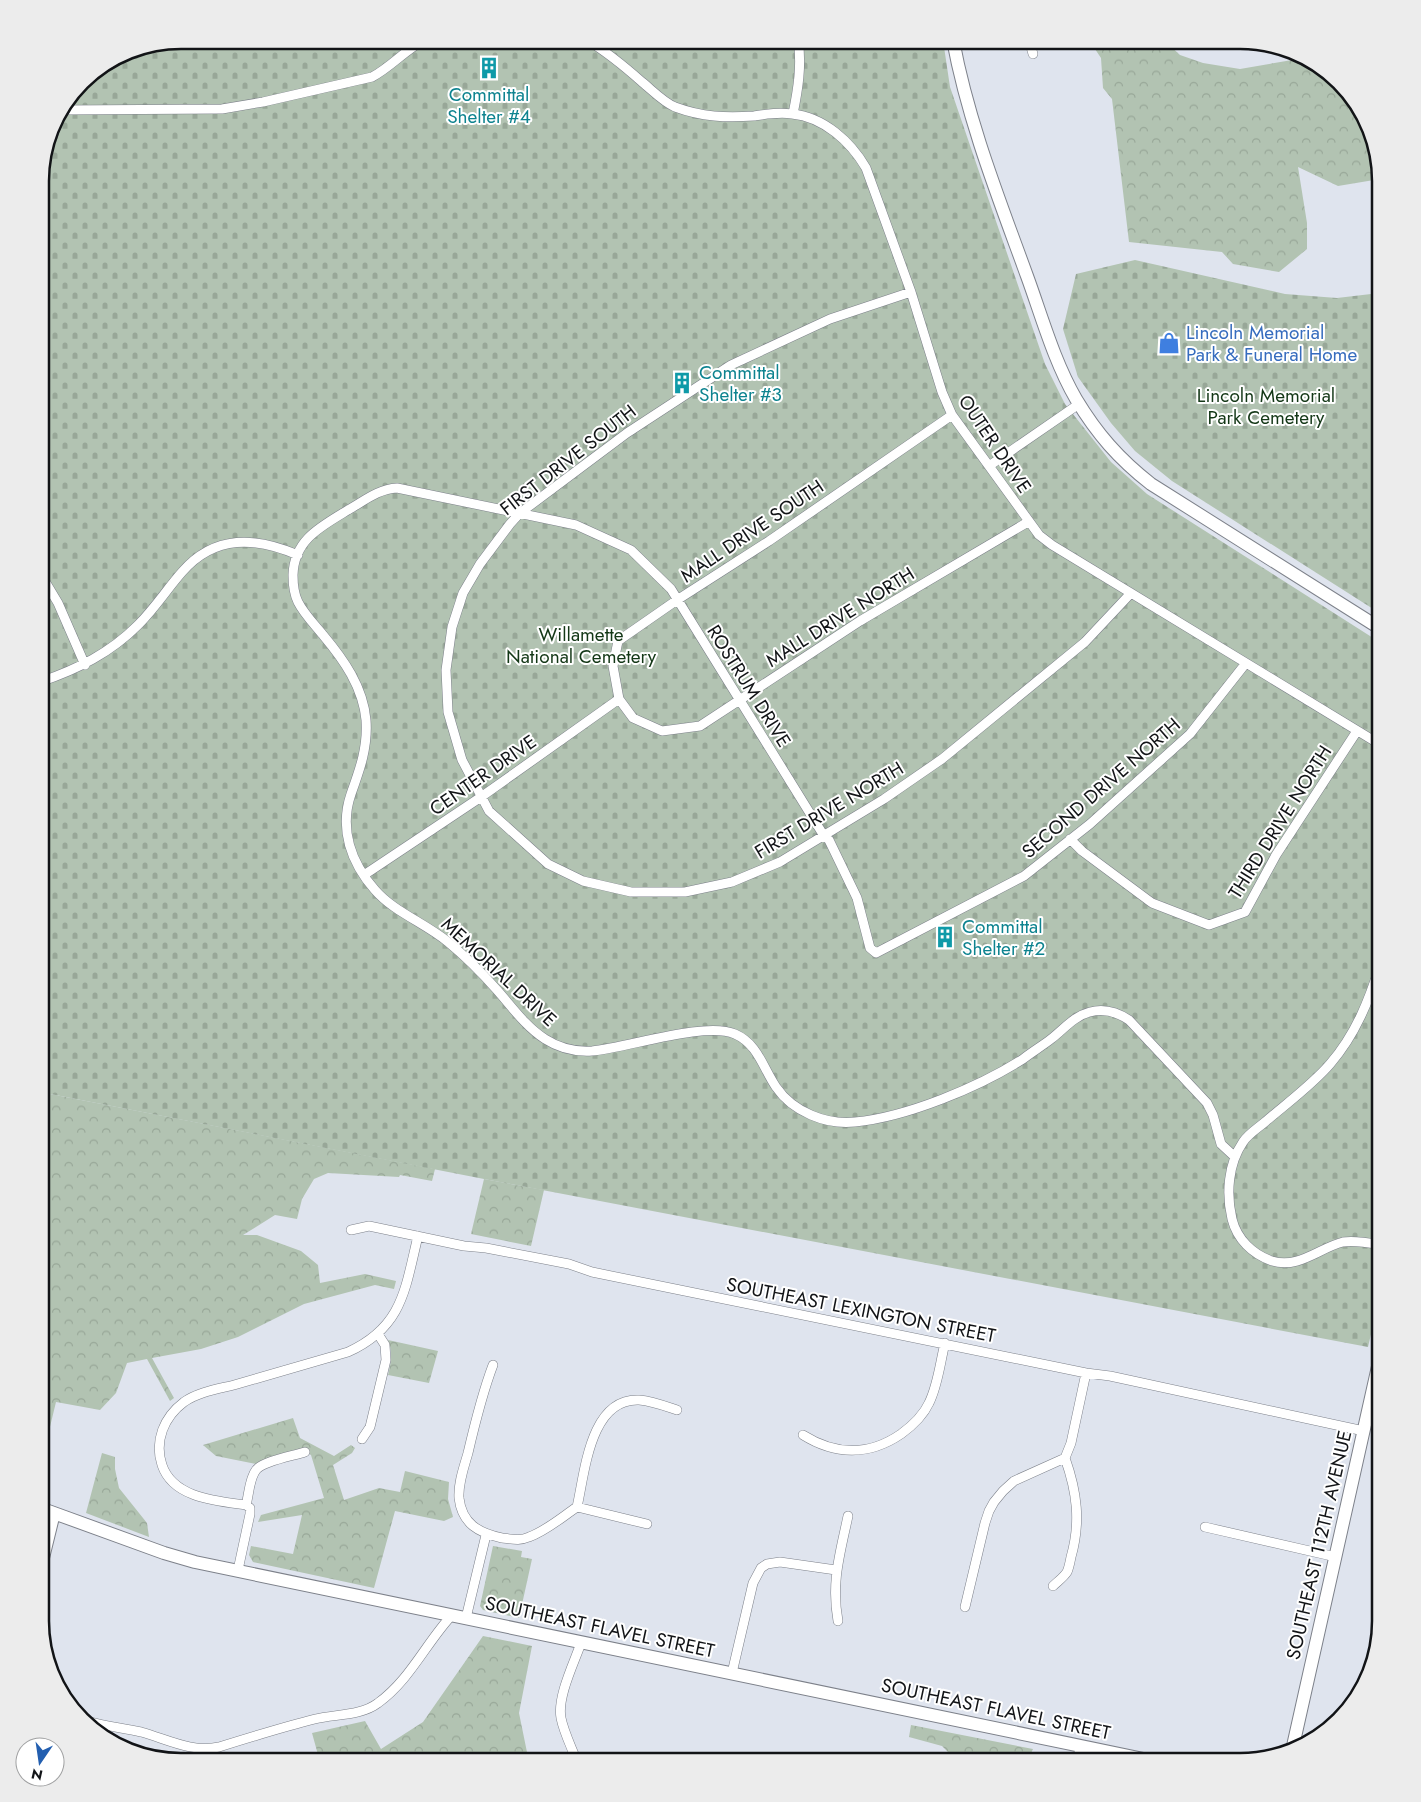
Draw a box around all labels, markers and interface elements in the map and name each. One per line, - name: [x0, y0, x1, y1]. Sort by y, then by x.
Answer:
- building icon: Committal Shelter #4: [476, 55, 502, 81]
- place label: Committal Shelter #4: [447, 81, 531, 130]
- place label: Lincoln Memorial Park & Funeral Home: [1186, 319, 1357, 368]
- shop icon: Lincoln Memorial Park & Funeral Home: [1156, 330, 1182, 356]
- place label: Committal Shelter #3: [699, 359, 782, 408]
- building icon: Committal Shelter #3: [669, 370, 695, 396]
- park label: Lincoln Memorial Park Cemetery: [1197, 382, 1335, 431]
- street label: OUTER DRIVE: [952, 389, 1038, 499]
- street label: FIRST DRIVE SOUTH: [494, 398, 642, 522]
- street label: MALL DRIVE SOUTH: [675, 473, 829, 589]
- street label: MALL DRIVE NORTH: [761, 560, 919, 674]
- street label: ROSTRUM DRIVE: [701, 620, 797, 752]
- park label: Willamette National Cemetery: [506, 621, 657, 670]
- street label: SECOND DRIVE NORTH: [1016, 712, 1186, 864]
- street label: CENTER DRIVE: [424, 728, 542, 822]
- street label: THIRD DRIVE NORTH: [1222, 740, 1338, 904]
- street label: FIRST DRIVE NORTH: [749, 755, 909, 865]
- street label: MEMORIAL DRIVE: [435, 911, 563, 1033]
- place label: Committal Shelter #2: [962, 913, 1045, 962]
- building icon: Committal Shelter #2: [932, 924, 958, 950]
- street label: SOUTHEAST LEXINGTON STREET: [724, 1271, 998, 1349]
- street label: SOUTHEAST 112TH AVENUE: [1279, 1428, 1359, 1662]
- street label: SOUTHEAST FLAVEL STREET: [483, 1589, 717, 1665]
- street label: SOUTHEAST FLAVEL STREET: [879, 1671, 1113, 1747]
- north arrow: [15, 1737, 65, 1787]
- text: N: [29, 1764, 45, 1786]

